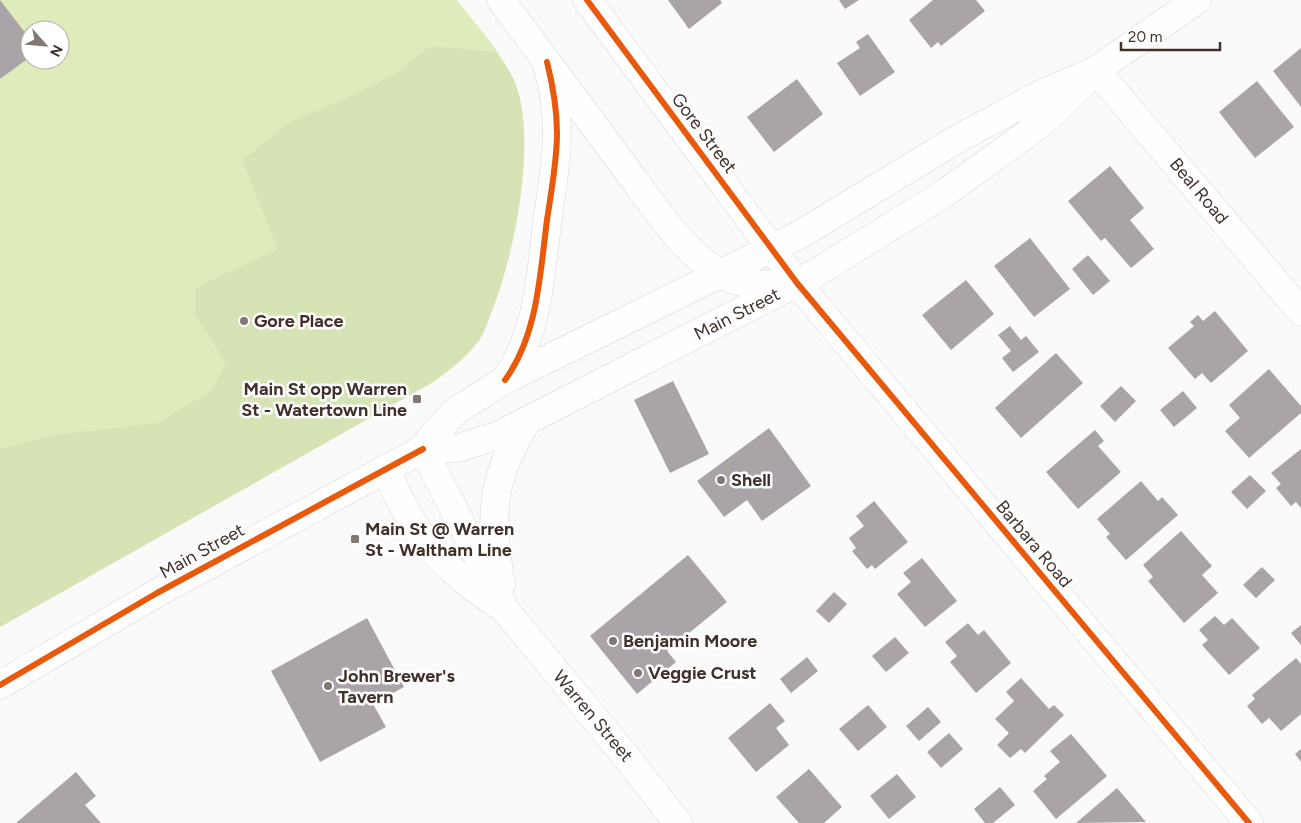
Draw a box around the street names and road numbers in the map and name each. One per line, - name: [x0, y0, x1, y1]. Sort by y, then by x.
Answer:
- street label: Gore Street: [667, 88, 741, 178]
- street label: Beal Road: [1165, 153, 1233, 229]
- street label: Main Street: [690, 283, 784, 345]
- street label: Barbara Road: [991, 496, 1077, 592]
- street label: Main Street: [156, 519, 248, 583]
- street label: Warren Street: [548, 666, 638, 766]

